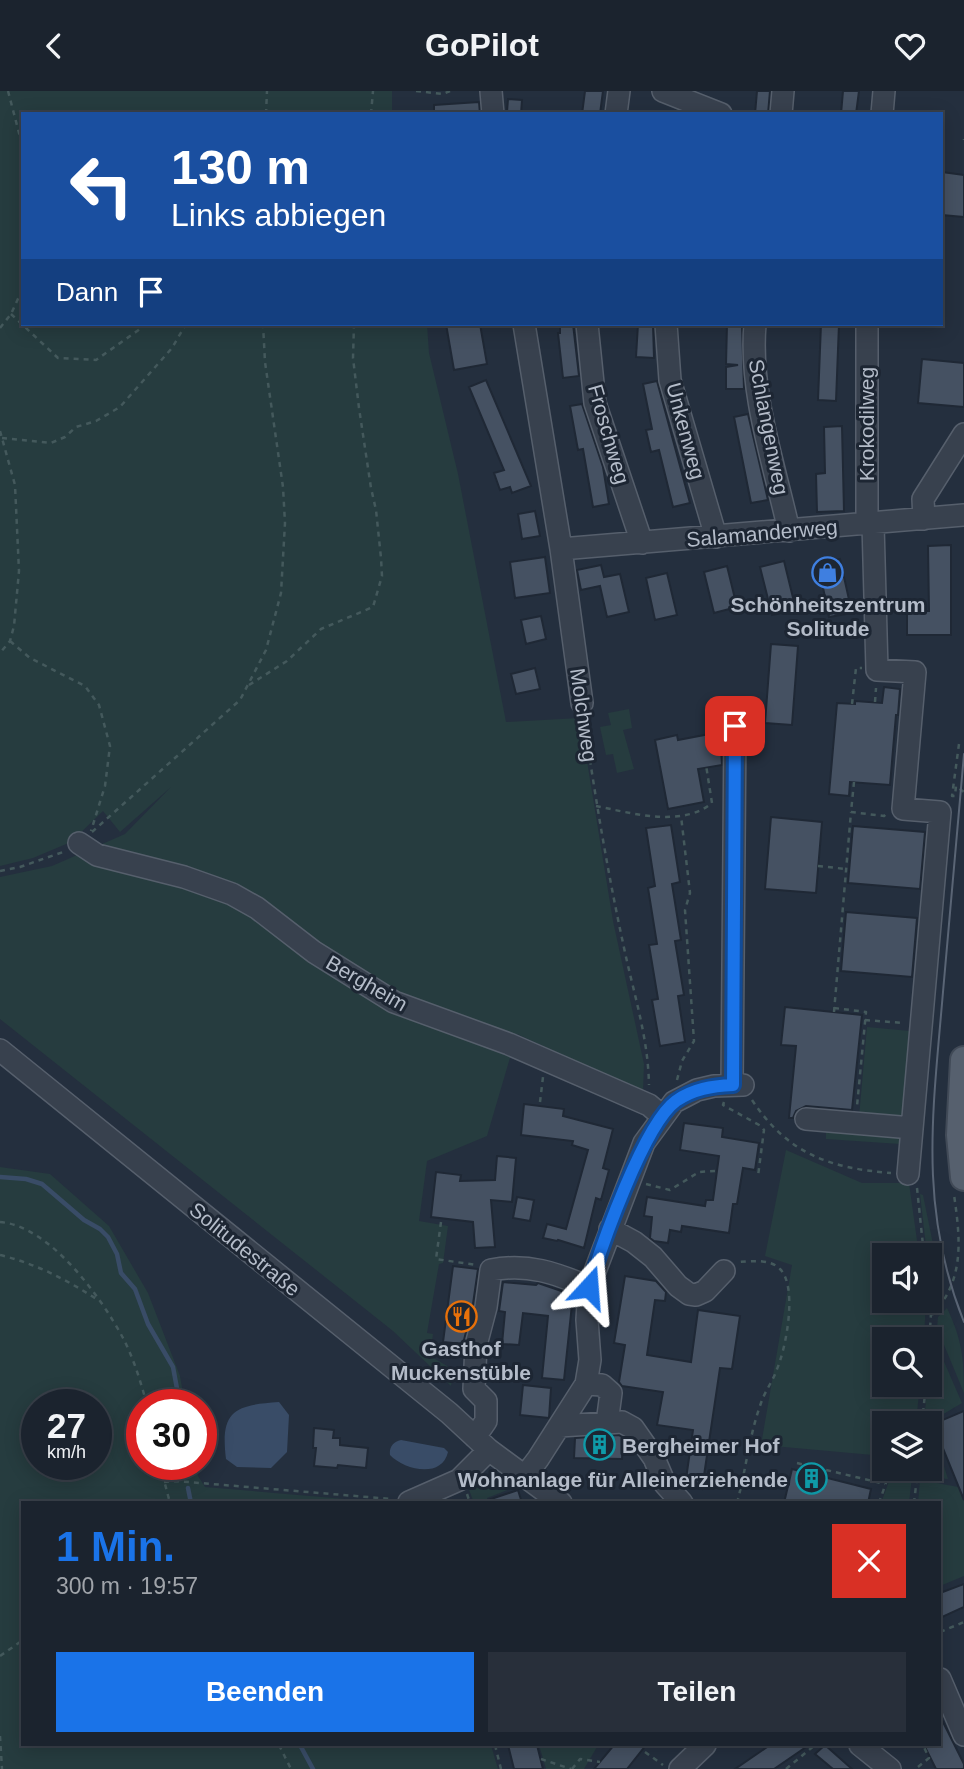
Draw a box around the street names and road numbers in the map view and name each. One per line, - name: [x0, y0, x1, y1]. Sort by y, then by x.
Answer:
- street label: Schlangenweg: [745, 357, 793, 497]
- street label: Krokodilweg: [855, 367, 878, 481]
- street label: Unkenweg: [662, 380, 710, 482]
- street label: Froschweg: [584, 381, 634, 487]
- street label: Salamanderweg: [685, 515, 839, 551]
- street label: Molchweg: [566, 667, 602, 763]
- street label: Bergheim: [322, 951, 412, 1015]
- street label: Solitudestraße: [185, 1197, 305, 1301]

